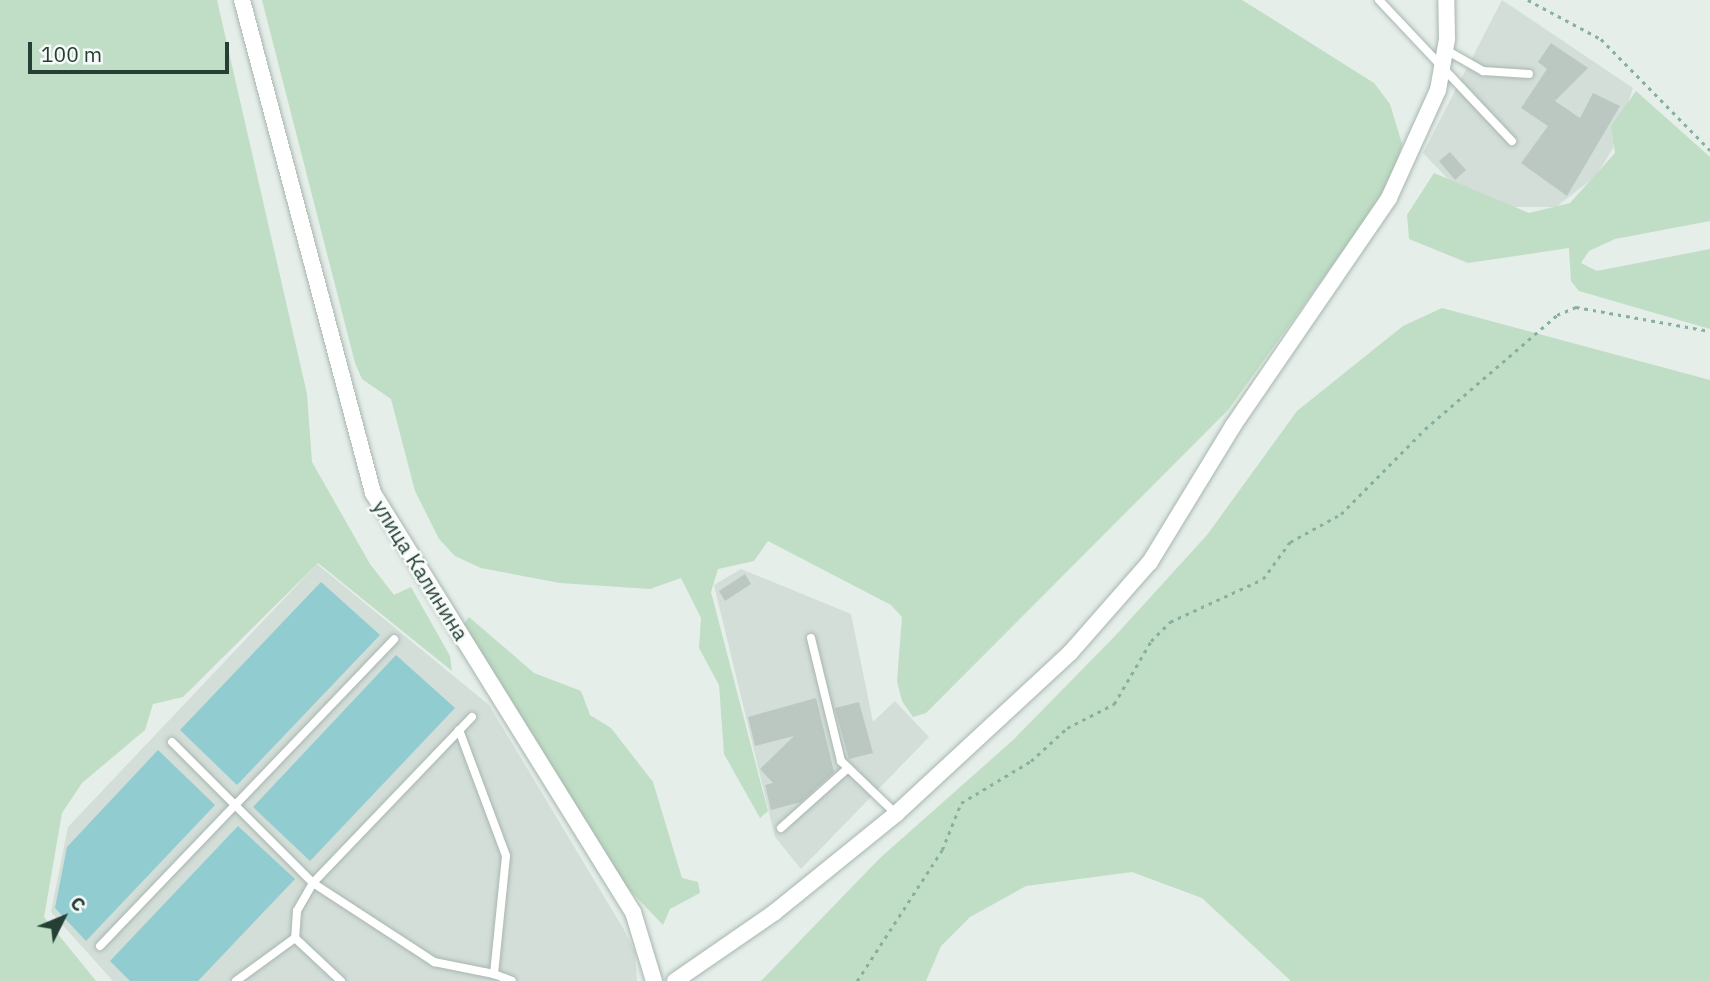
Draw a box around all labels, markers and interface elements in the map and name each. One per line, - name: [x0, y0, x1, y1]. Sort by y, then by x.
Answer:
- scale bar: [32, 28, 233, 72]
- text: 100 m: [41, 40, 102, 68]
- street label: улица Калинина: [368, 495, 474, 645]
- north arrow: [28, 883, 98, 953]
- text: С: [65, 891, 91, 916]

